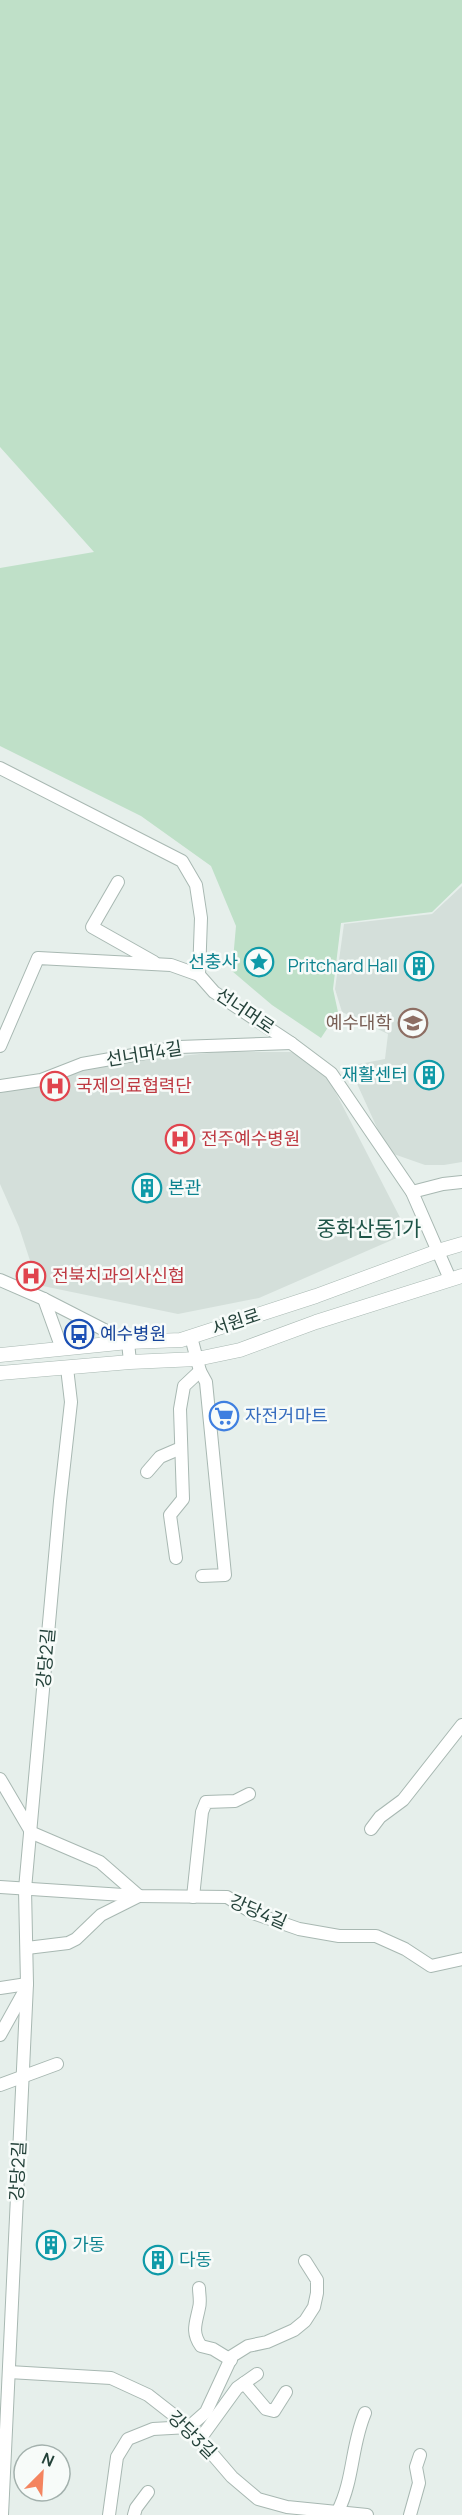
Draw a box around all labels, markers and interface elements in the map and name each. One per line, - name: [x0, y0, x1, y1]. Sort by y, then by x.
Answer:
- place icon: 선충사: [243, 946, 275, 978]
- place label: 선충사: [188, 949, 238, 973]
- building icon: Pritchard Hall: [403, 950, 435, 982]
- place label: Pritchard Hall: [288, 953, 398, 977]
- street label: 선너머로: [211, 982, 280, 1039]
- school or university icon: 예수대학: [397, 1007, 429, 1039]
- place label: 예수대학: [326, 1010, 392, 1034]
- street label: 선너머4길: [104, 1035, 184, 1071]
- building icon: 재활센터: [413, 1059, 445, 1091]
- place label: 재활센터: [342, 1062, 408, 1086]
- hospital icon: 국제의료협력단: [39, 1070, 71, 1102]
- place label: 국제의료협력단: [76, 1073, 192, 1097]
- hospital icon: 전주예수병원: [164, 1123, 196, 1155]
- place label: 전주예수병원: [201, 1126, 300, 1150]
- building icon: 본관: [131, 1172, 163, 1204]
- place label: 본관: [168, 1175, 202, 1199]
- district label: 중화산동1가: [317, 1214, 421, 1242]
- hospital icon: 전북치과의사신협: [15, 1260, 47, 1292]
- place label: 전북치과의사신협: [52, 1263, 184, 1287]
- street label: 서원로: [208, 1302, 263, 1340]
- bus stop icon: 예수병원: [63, 1318, 95, 1350]
- place label: 예수병원: [100, 1321, 166, 1345]
- supermarket icon: 자전거마트: [208, 1400, 240, 1432]
- place label: 자전거마트: [245, 1403, 328, 1427]
- street label: 강당2길: [30, 1627, 60, 1689]
- street label: 강당4길: [226, 1888, 291, 1934]
- street label: 강당2길: [3, 2140, 31, 2202]
- building icon: 가동: [35, 2229, 67, 2261]
- place label: 가동: [72, 2232, 105, 2256]
- building icon: 다동: [142, 2244, 174, 2276]
- place label: 다동: [179, 2247, 212, 2271]
- street label: 강당3길: [163, 2405, 222, 2464]
- north arrow: [12, 2443, 72, 2503]
- text: N: [38, 2447, 58, 2472]

